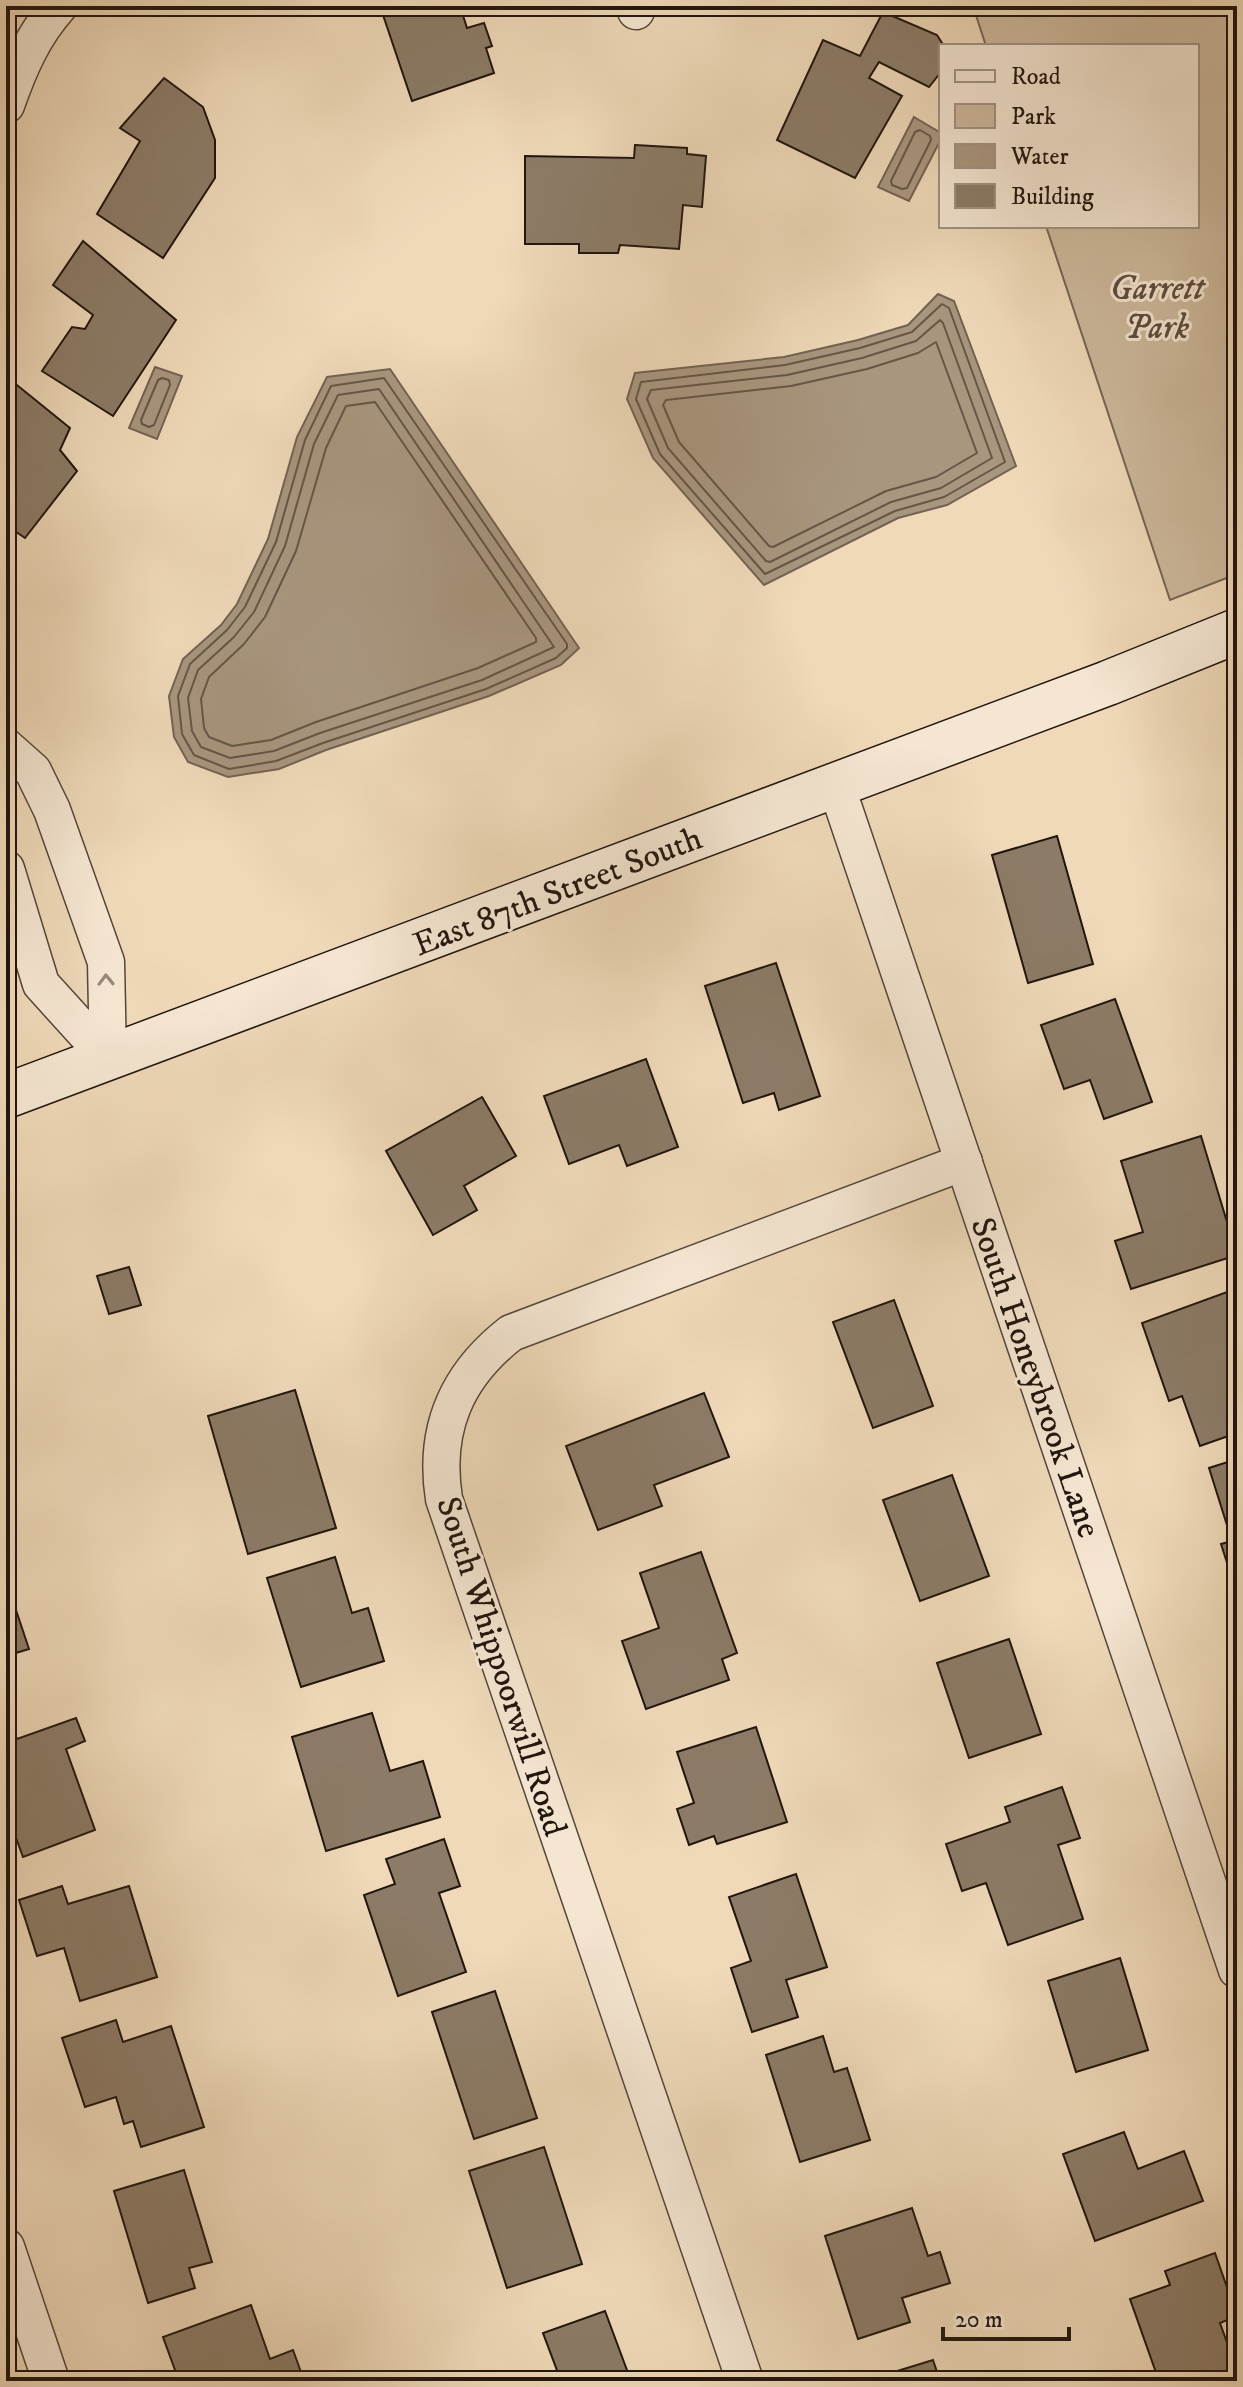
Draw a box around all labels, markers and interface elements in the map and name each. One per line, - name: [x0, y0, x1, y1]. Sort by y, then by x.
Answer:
- legend: [939, 44, 1199, 228]
- text: Road: [1011, 62, 1061, 92]
- text: Park: [1011, 102, 1056, 132]
- text: Water: [1010, 142, 1068, 172]
- text: Building: [1011, 182, 1094, 212]
- park label: Garrett Park: [1110, 268, 1207, 349]
- street label: East 87th Street South: [407, 817, 708, 966]
- one-way arrow: [97, 973, 115, 986]
- street label: South Honeybrook Lane: [961, 1212, 1110, 1543]
- street label: South Whippoorwill Road: [426, 1492, 576, 1842]
- scale bar: [943, 2291, 1069, 2341]
- text: 20 m: [955, 2305, 1003, 2335]

